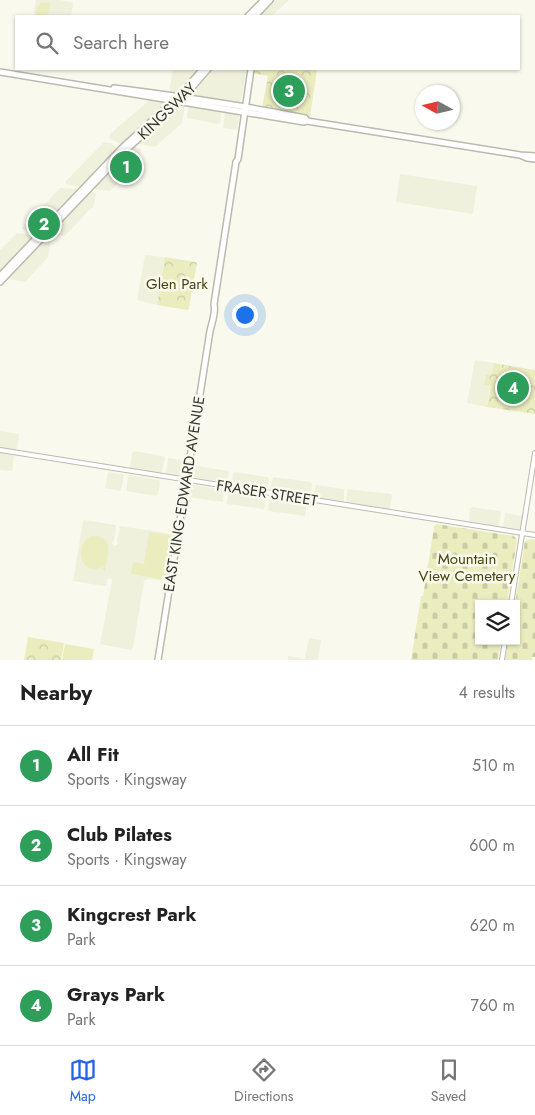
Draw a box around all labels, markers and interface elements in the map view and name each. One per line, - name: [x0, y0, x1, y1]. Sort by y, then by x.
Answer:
- search box: [15, 15, 520, 70]
- icon: search: [33, 29, 61, 57]
- text: Search here: [73, 29, 169, 56]
- pin: 3: [273, 72, 305, 110]
- street label: KINGSWAY: [133, 77, 202, 145]
- north arrow: [415, 85, 460, 130]
- pin: 1: [110, 148, 142, 186]
- pin: 2: [28, 205, 60, 243]
- park label: Glen Park: [146, 273, 208, 295]
- your location: [232, 302, 258, 328]
- pin: 4: [497, 369, 529, 407]
- street label: EAST KING EDWARD AVENUE: [158, 395, 210, 593]
- street label: FRASER STREET: [215, 474, 319, 512]
- park label: Mountain View Cemetery: [419, 548, 516, 587]
- map controls: [475, 600, 520, 645]
- button: layers: [475, 600, 520, 645]
- text: Nearby: [20, 678, 92, 708]
- text: 4 results: [459, 681, 515, 704]
- text: All Fit: [67, 741, 119, 768]
- text: 1: [32, 754, 40, 777]
- text: 510 m: [472, 754, 515, 777]
- text: Sports · Kingsway: [67, 768, 186, 791]
- text: Club Pilates: [67, 821, 172, 848]
- text: 2: [31, 834, 41, 857]
- text: 600 m: [469, 834, 515, 857]
- text: Sports · Kingsway: [67, 848, 186, 871]
- text: Kingcrest Park: [67, 901, 197, 928]
- text: 3: [31, 914, 41, 937]
- text: 620 m: [470, 914, 515, 937]
- text: Park: [67, 928, 96, 951]
- text: Grays Park: [67, 981, 165, 1008]
- text: 4: [30, 994, 42, 1017]
- text: 760 m: [471, 994, 515, 1017]
- text: Park: [67, 1008, 96, 1031]
- tab: Map: [69, 1056, 97, 1106]
- tab: Directions: [234, 1056, 293, 1106]
- tab: Saved: [431, 1056, 466, 1106]

